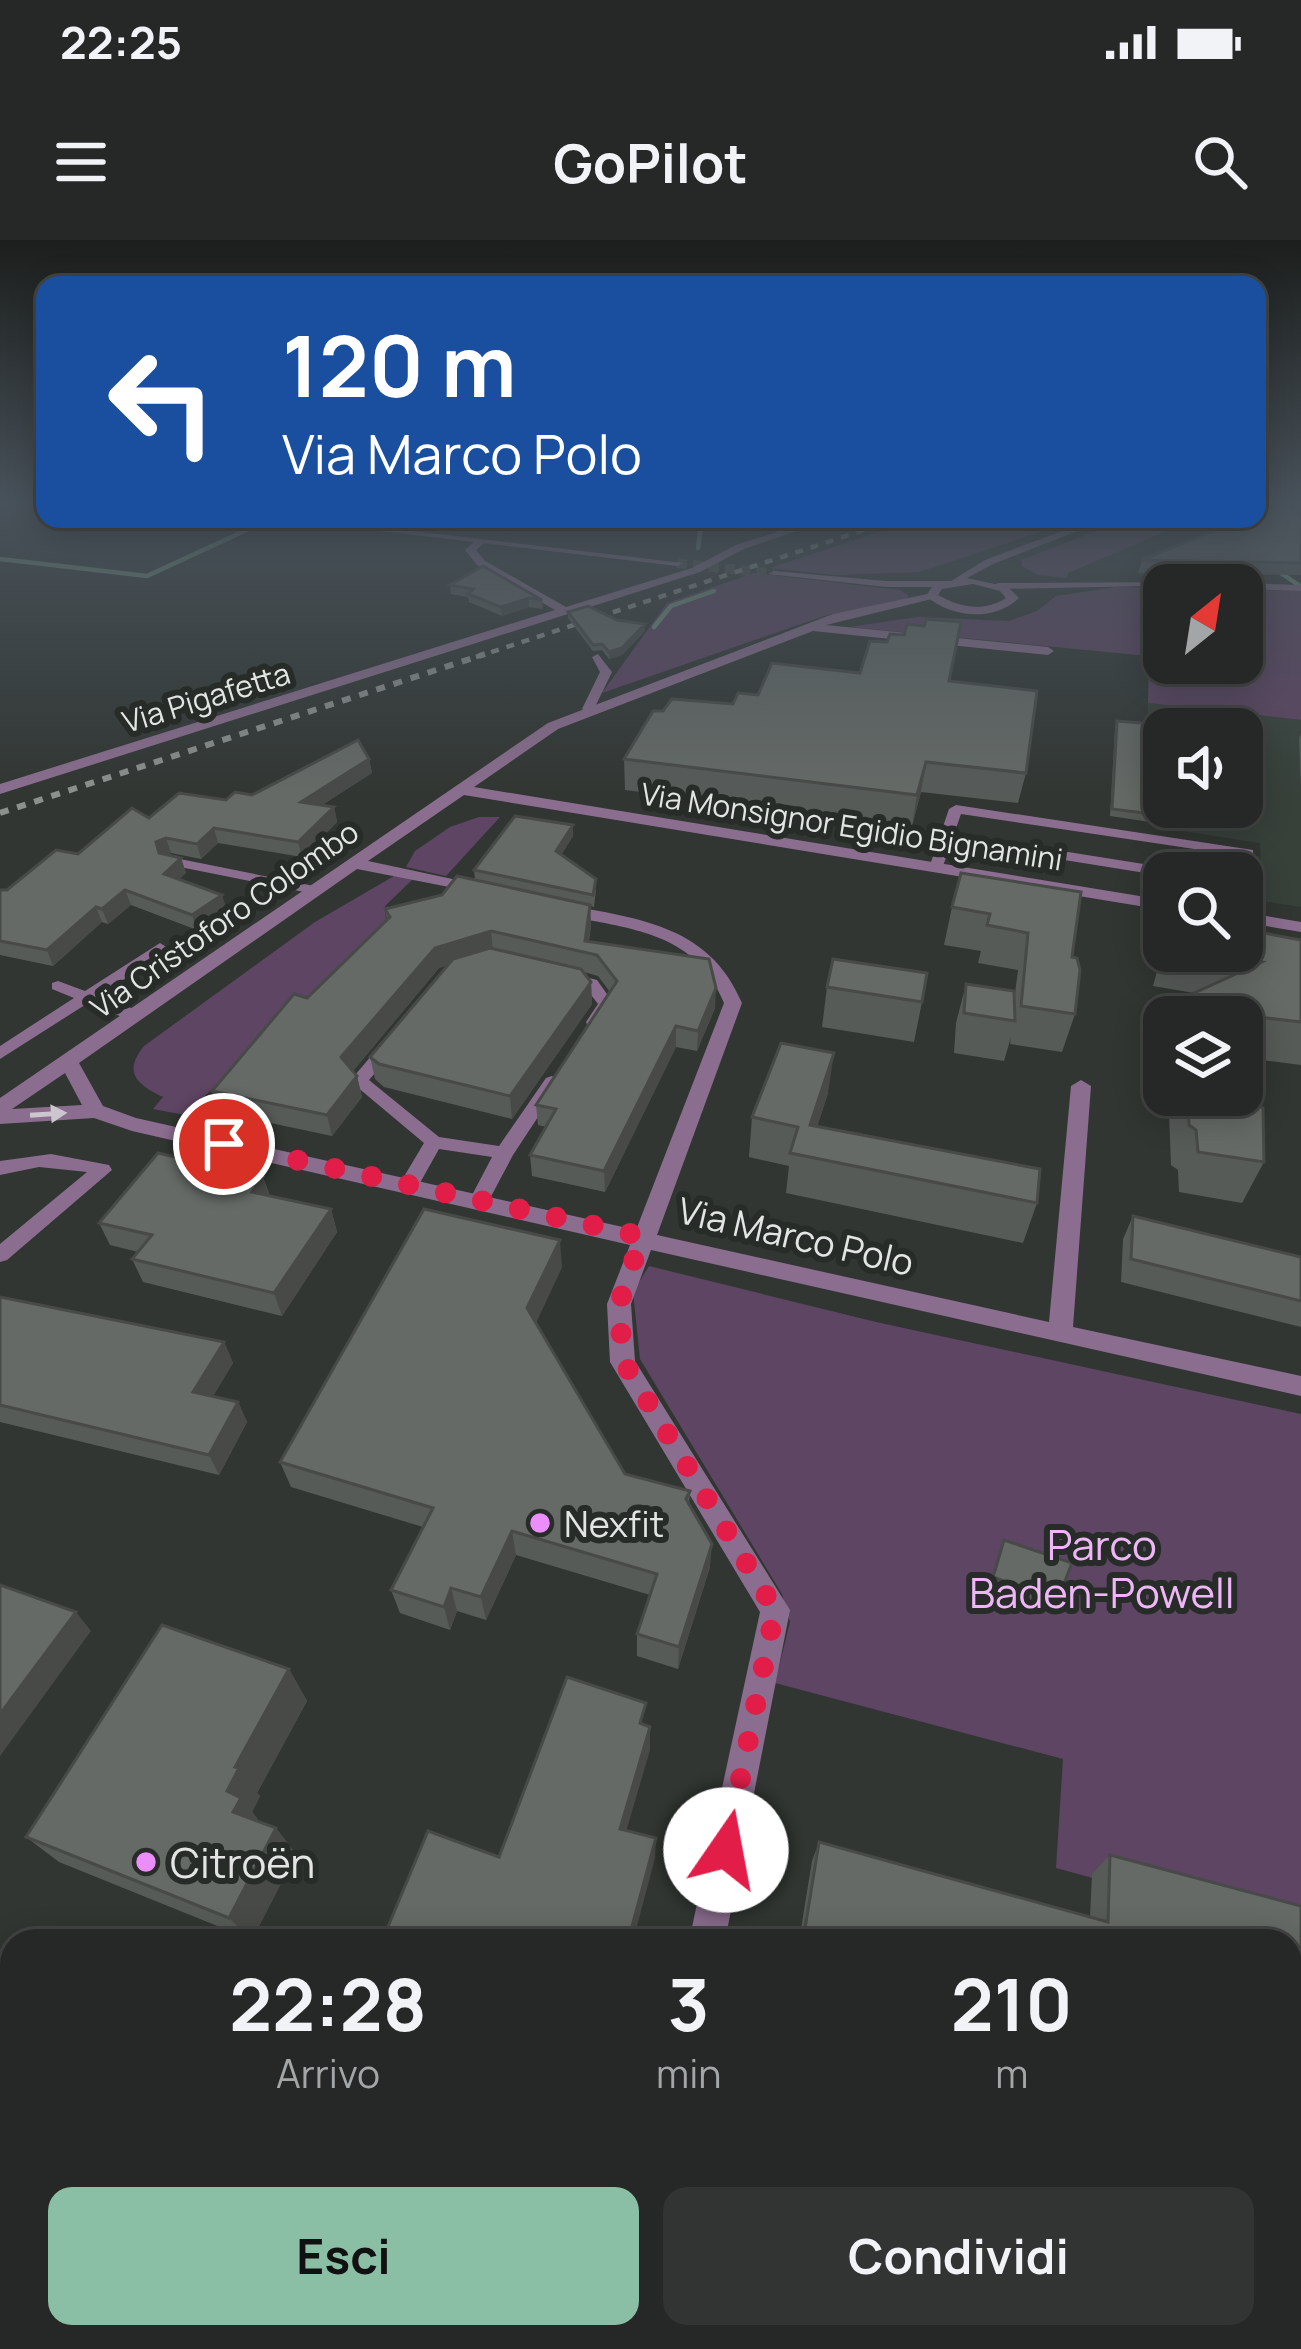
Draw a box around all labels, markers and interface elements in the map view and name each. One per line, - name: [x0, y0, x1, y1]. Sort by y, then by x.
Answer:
- text: 22:25: [60, 11, 182, 73]
- text: GoPilot: [553, 125, 748, 199]
- icon: menu: [48, 129, 114, 195]
- icon: search: [1187, 129, 1253, 195]
- text: 120 m: [282, 307, 516, 422]
- icon: left: [84, 324, 240, 480]
- text: Via Marco Polo: [282, 416, 642, 490]
- north arrow: [1143, 564, 1263, 684]
- map controls: [1143, 564, 1263, 1116]
- street label: Via Pigafetta: [117, 652, 295, 742]
- button: sound: [1143, 708, 1263, 828]
- street label: Via Monsignor Egidio Bignamini: [638, 772, 1066, 880]
- street label: Via Cristoforo Colombo: [82, 811, 366, 1027]
- button: search: [1143, 852, 1263, 972]
- button: layers: [1143, 996, 1263, 1116]
- pin: [173, 1093, 275, 1195]
- one-way arrow: [29, 1104, 67, 1123]
- icon: arrive: [191, 1111, 257, 1177]
- street label: Via Marco Polo: [674, 1185, 918, 1287]
- place label: Nexfit: [564, 1499, 664, 1548]
- marker: Nexfit: [527, 1510, 553, 1536]
- park label: Parco Baden-Powell: [969, 1515, 1235, 1621]
- position arrow: [663, 1787, 789, 1913]
- place label: Citroën: [170, 1833, 315, 1891]
- marker: Citroën: [133, 1849, 159, 1875]
- text: 22:28: [229, 1954, 427, 2053]
- text: 3: [668, 1954, 710, 2053]
- text: 210: [951, 1954, 1073, 2053]
- text: Arrivo: [276, 2046, 380, 2100]
- text: min: [656, 2046, 721, 2100]
- text: m: [995, 2046, 1028, 2100]
- button: Esci: [48, 2187, 639, 2325]
- button: Condividi: [663, 2187, 1254, 2325]

